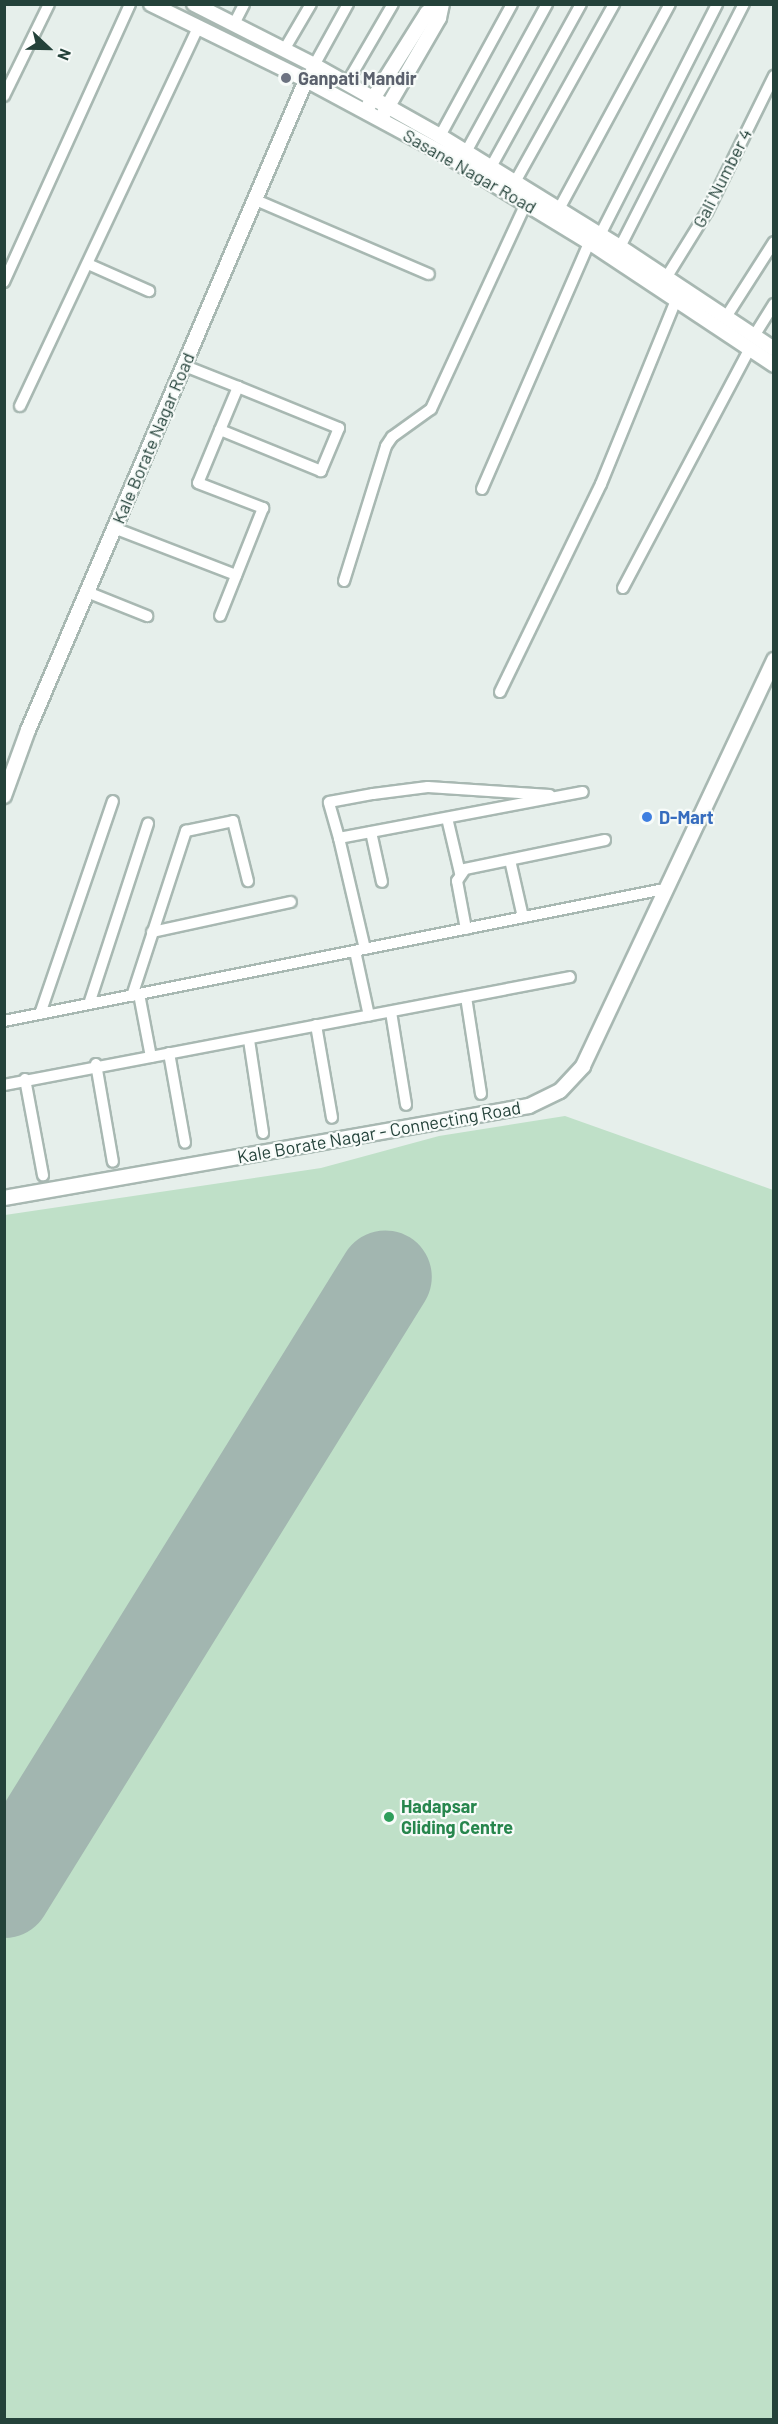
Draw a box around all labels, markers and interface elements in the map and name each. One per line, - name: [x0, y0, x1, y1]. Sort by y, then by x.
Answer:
- north arrow: [18, 18, 78, 78]
- text: N: [54, 46, 76, 63]
- place label: Ganpati Mandir: [298, 67, 417, 89]
- marker: Ganpati Mandir: [279, 71, 293, 85]
- street label: Sasane Nagar Road: [399, 124, 541, 218]
- street label: Gali Number 4: [688, 125, 756, 231]
- street label: Kale Borate Nagar Road: [107, 349, 199, 527]
- place label: D-Mart: [659, 806, 714, 828]
- marker: D-Mart: [640, 810, 654, 824]
- street label: Kale Borate Nagar - Connecting Road: [236, 1096, 522, 1168]
- place label: Hadapsar Gliding Centre: [401, 1796, 513, 1838]
- marker: Hadapsar Gliding Centre: [382, 1810, 396, 1824]

